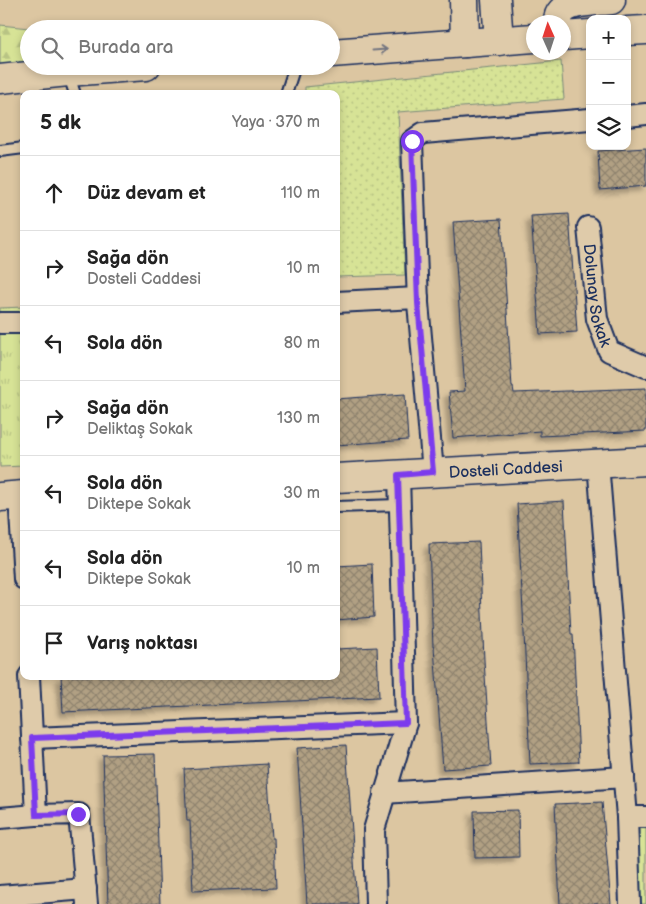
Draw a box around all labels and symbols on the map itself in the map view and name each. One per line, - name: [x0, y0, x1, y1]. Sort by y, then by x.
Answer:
- north arrow: [526, 15, 571, 60]
- one-way arrow: [372, 45, 388, 54]
- route start: [401, 130, 424, 153]
- street label: Dolunay Sokak: [579, 243, 615, 350]
- street label: Dosteli Caddesi: [448, 458, 564, 483]
- route end: [67, 803, 90, 826]

